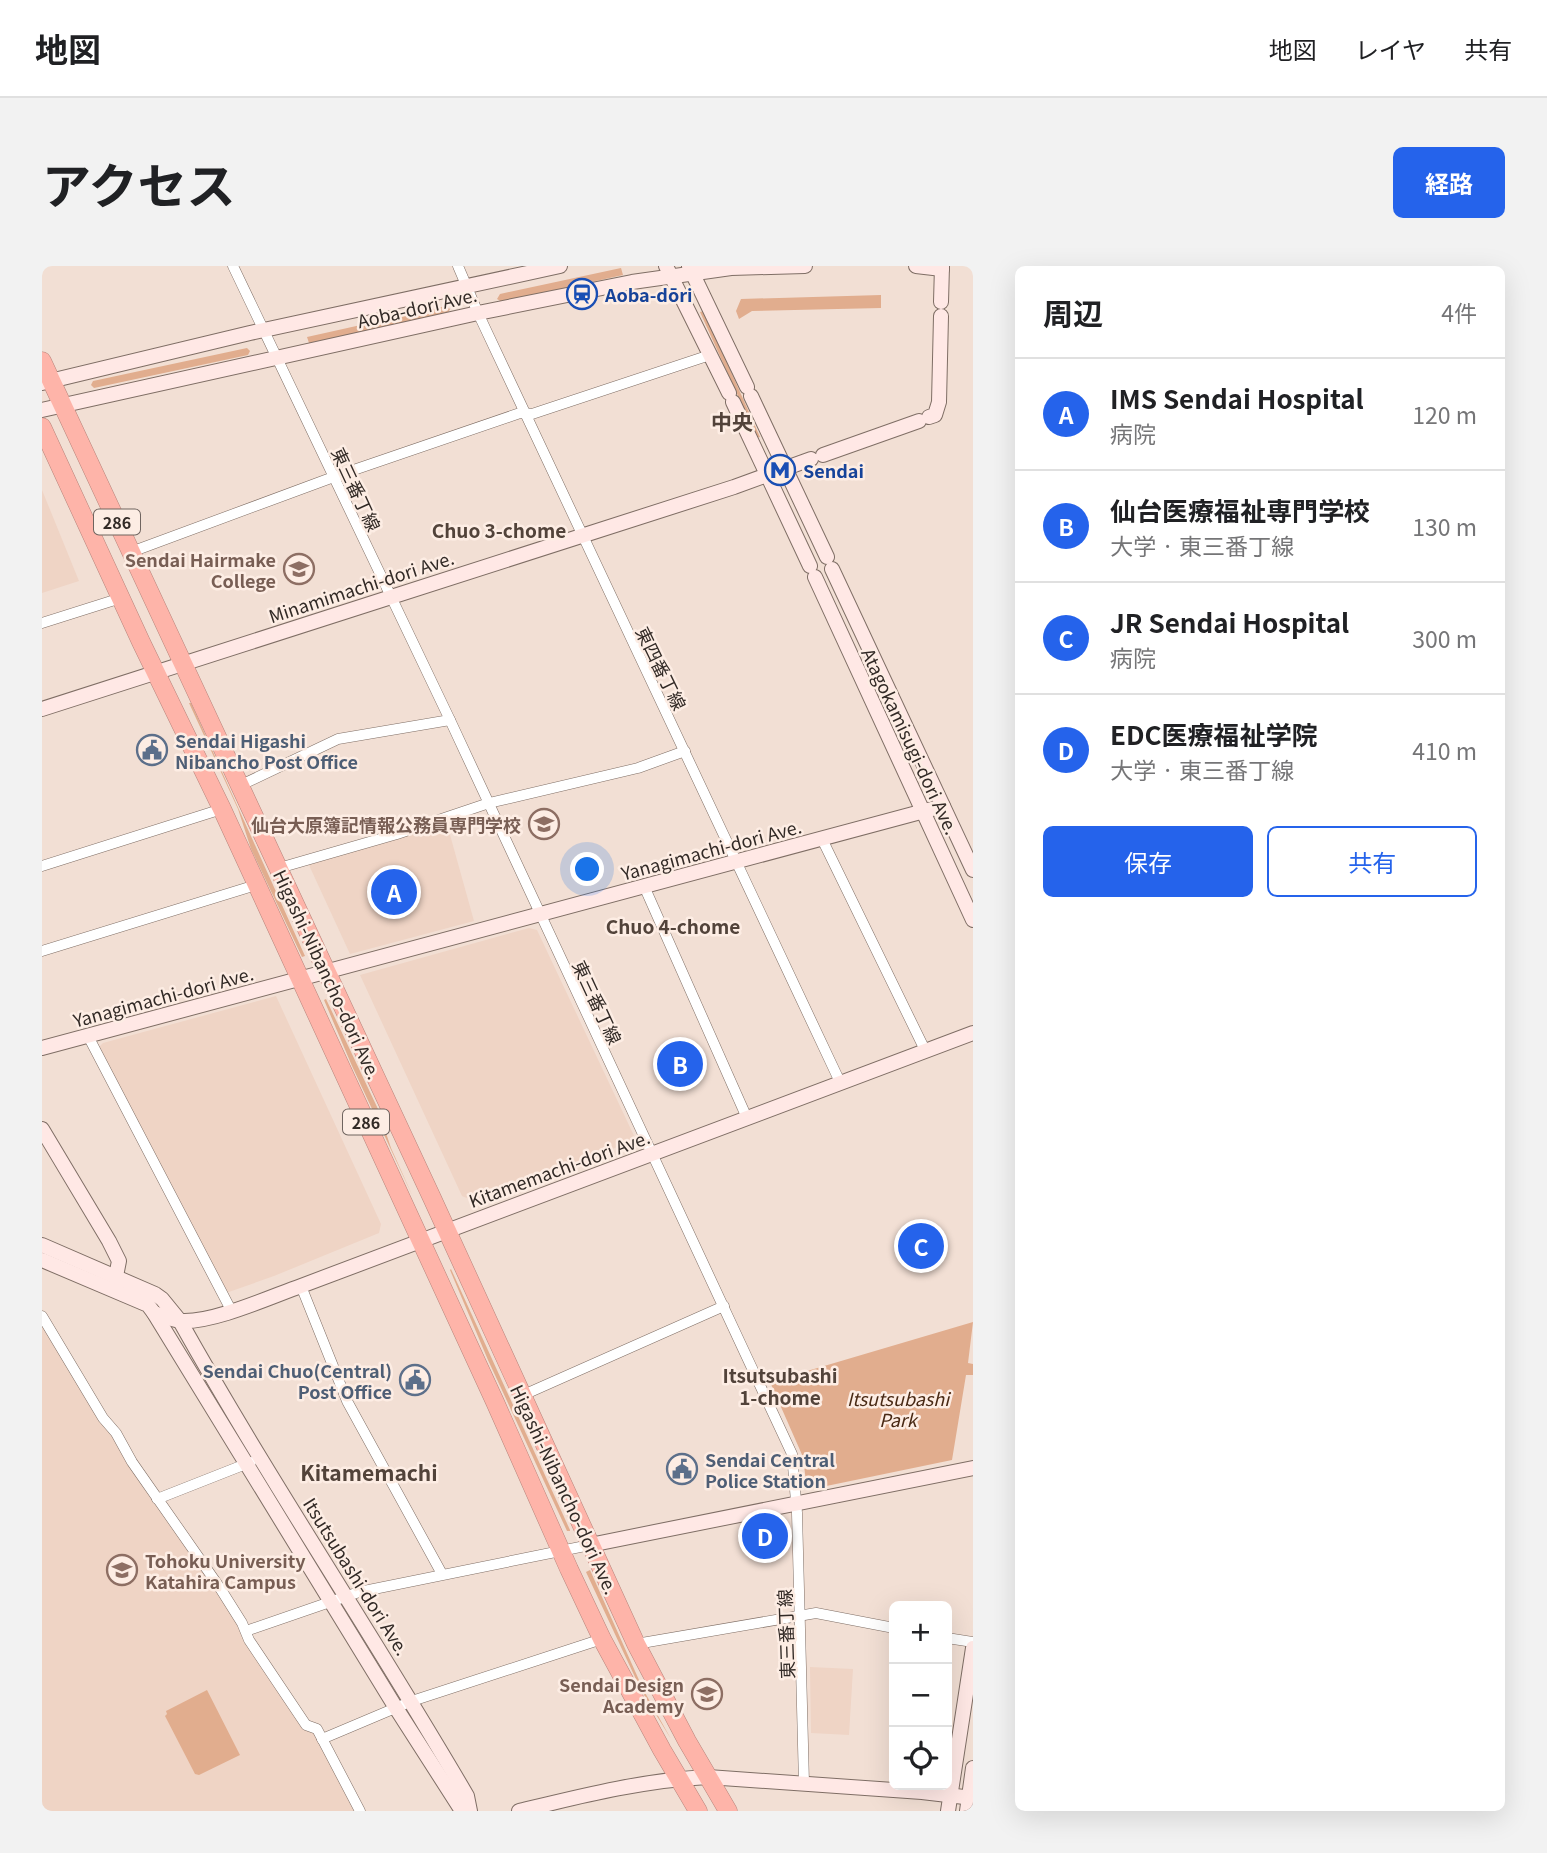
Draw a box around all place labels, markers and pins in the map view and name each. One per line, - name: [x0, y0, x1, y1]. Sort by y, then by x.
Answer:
- station icon: Aoba-dōri: [565, 277, 599, 311]
- place label: Aoba-dōri: [604, 281, 693, 307]
- metro station icon: Sendai: [763, 453, 797, 487]
- place label: Sendai: [803, 457, 864, 483]
- place label: Sendai Hairmake College: [125, 546, 276, 593]
- school or university icon: Sendai Hairmake College: [282, 552, 316, 586]
- place label: Sendai Higashi Nibancho Post Office: [175, 727, 358, 774]
- public building icon: Sendai Higashi Nibancho Post Office: [135, 733, 169, 767]
- school or university icon: 仙台大原簿記情報公務員専門学校: [527, 807, 561, 841]
- place label: 仙台大原簿記情報公務員専門学校: [251, 811, 521, 837]
- pin: A: [371, 866, 417, 918]
- pin: B: [657, 1038, 703, 1090]
- pin: C: [898, 1220, 944, 1272]
- place label: Sendai Chuo(Central) Post Office: [202, 1357, 392, 1404]
- public building icon: Sendai Chuo(Central) Post Office: [398, 1363, 432, 1397]
- place label: Sendai Central Police Station: [705, 1446, 835, 1493]
- public building icon: Sendai Central Police Station: [665, 1452, 699, 1486]
- pin: D: [742, 1510, 788, 1562]
- place label: Tohoku University Katahira Campus: [145, 1547, 306, 1594]
- school or university icon: Tohoku University Katahira Campus: [105, 1553, 139, 1587]
- place label: Sendai Design Academy: [559, 1671, 685, 1718]
- school or university icon: Sendai Design Academy: [690, 1677, 724, 1711]

